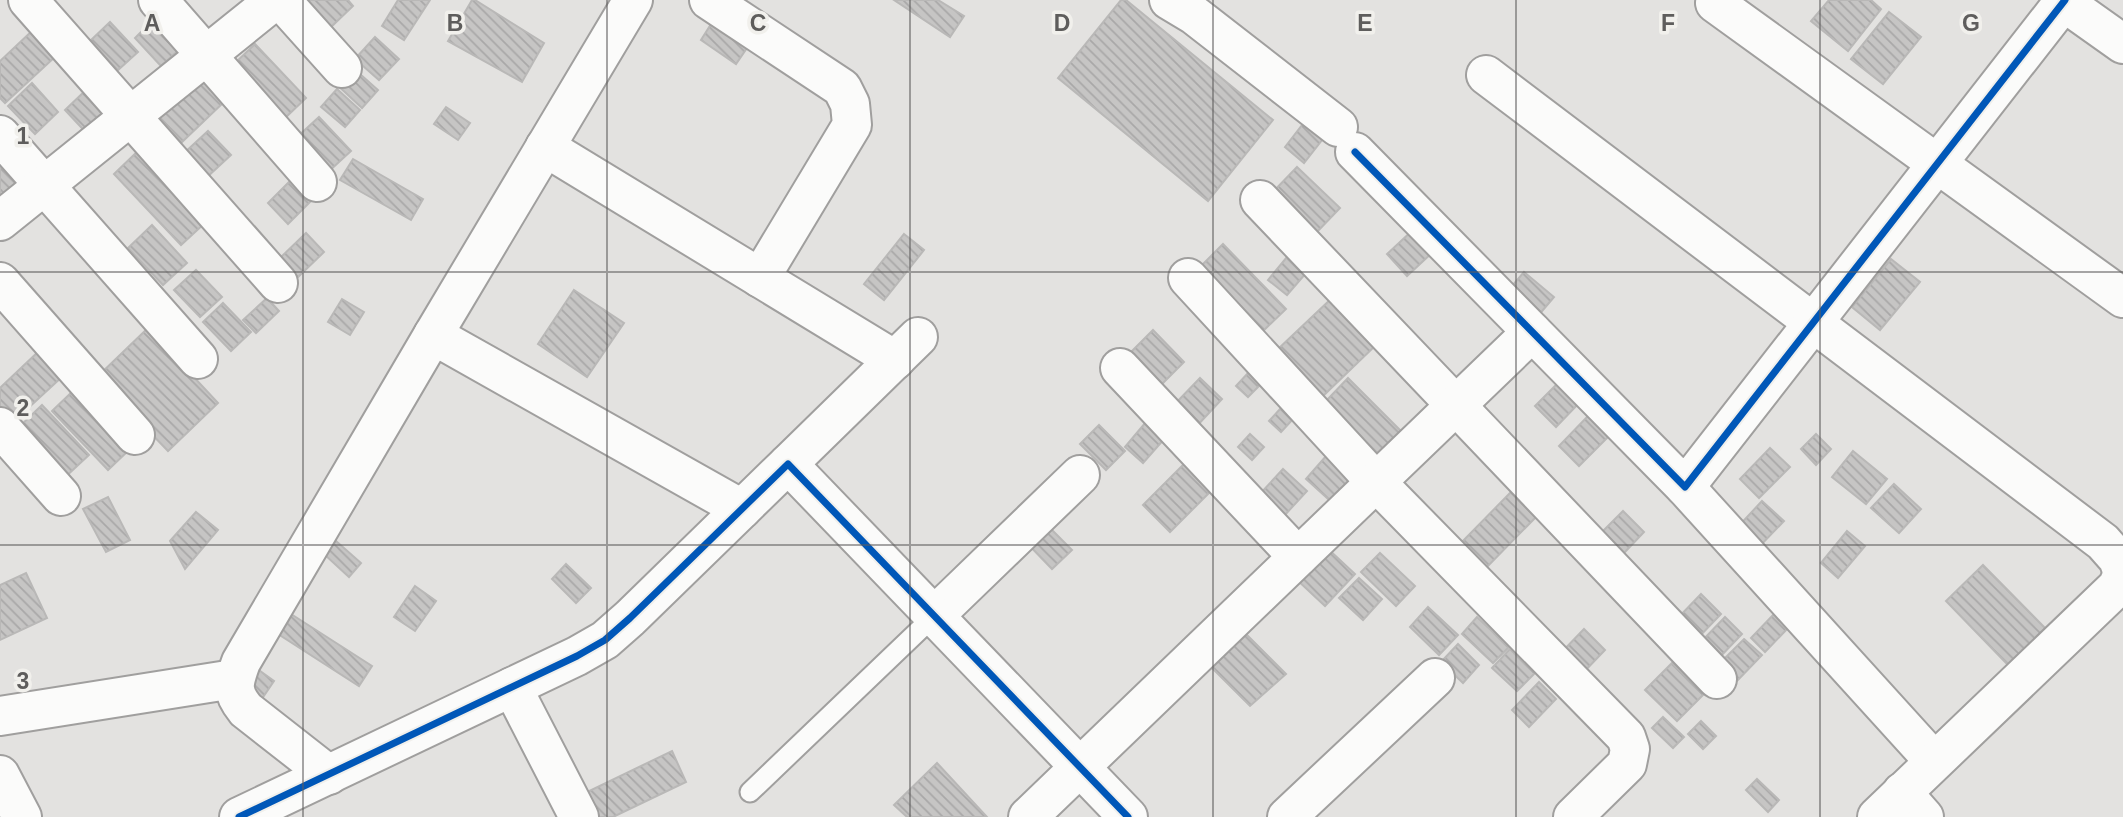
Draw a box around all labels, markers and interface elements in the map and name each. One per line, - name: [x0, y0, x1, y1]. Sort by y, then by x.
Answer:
- text: A: [144, 10, 160, 36]
- text: B: [447, 10, 463, 36]
- text: C: [750, 10, 766, 36]
- text: D: [1054, 10, 1070, 36]
- text: E: [1357, 10, 1373, 36]
- text: F: [1661, 10, 1675, 36]
- text: G: [1962, 10, 1980, 36]
- text: 1: [17, 123, 30, 149]
- text: 2: [17, 395, 29, 421]
- text: 3: [17, 668, 29, 694]

